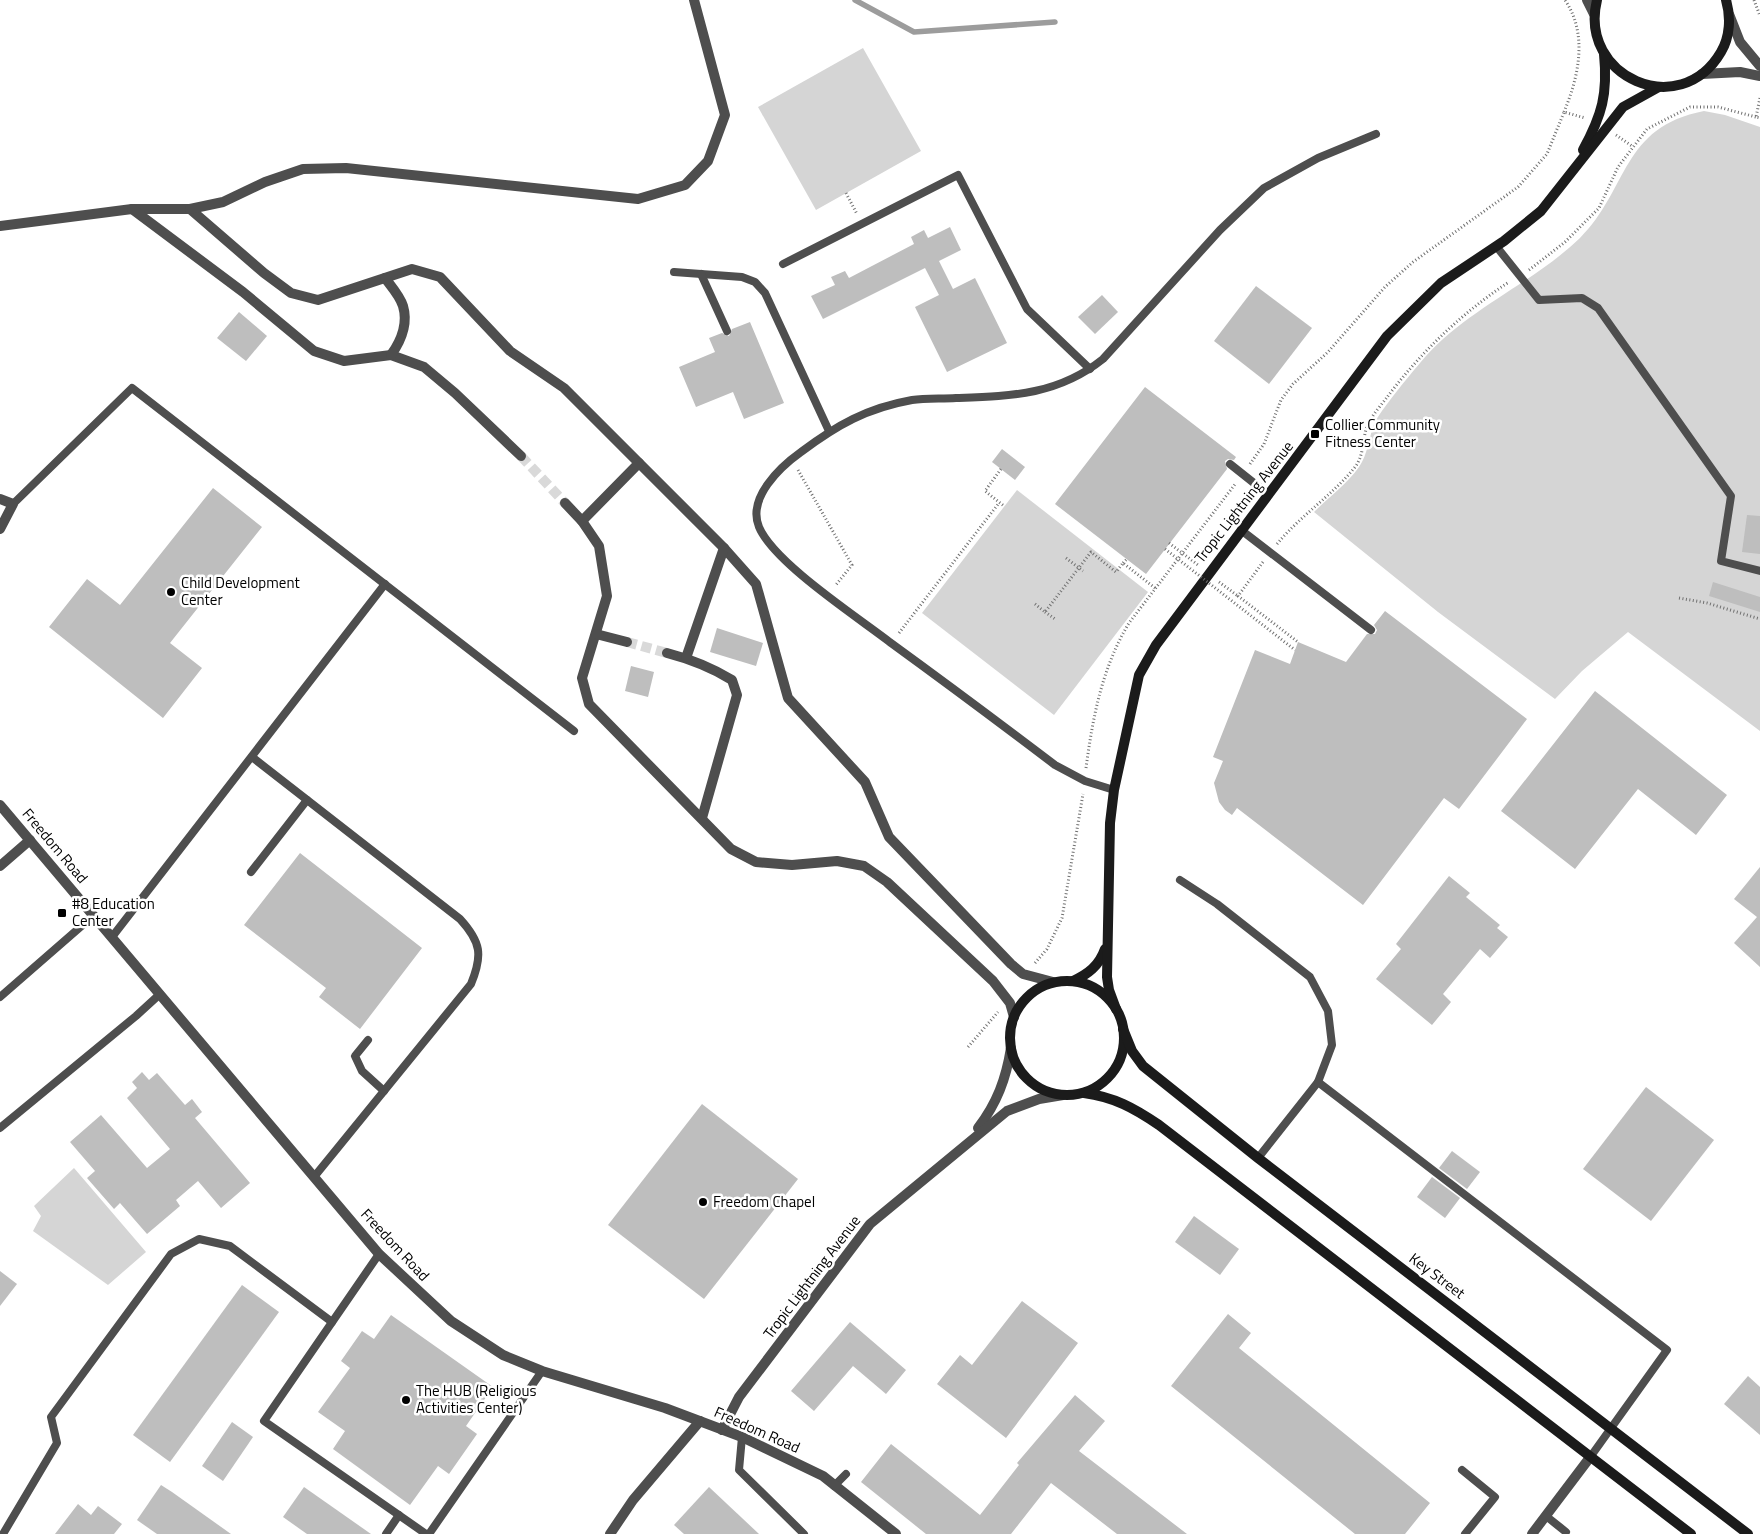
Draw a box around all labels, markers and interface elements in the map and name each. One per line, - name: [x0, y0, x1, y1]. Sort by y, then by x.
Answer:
- place label: Collier Community Fitness Center: [1325, 413, 1440, 453]
- marker: Collier Community Fitness Center: [1309, 428, 1321, 440]
- street label: Tropic Lightning Avenue: [1189, 436, 1299, 568]
- place label: Child Development Center: [181, 571, 300, 611]
- marker: Child Development Center: [165, 586, 177, 598]
- street label: Freedom Road: [17, 803, 94, 888]
- place label: #8 Education Center: [72, 892, 155, 932]
- marker: #8 Education Center: [56, 907, 68, 919]
- place label: Freedom Chapel: [713, 1190, 815, 1213]
- marker: Freedom Chapel: [697, 1196, 709, 1208]
- street label: Freedom Road: [356, 1203, 435, 1286]
- street label: Tropic Lightning Avenue: [757, 1210, 866, 1343]
- street label: Key Street: [1404, 1247, 1471, 1305]
- place label: The HUB (Religious Activities Center): [416, 1379, 536, 1419]
- marker: The HUB (Religious Activities Center): [400, 1394, 412, 1406]
- street label: Freedom Road: [711, 1400, 804, 1459]

